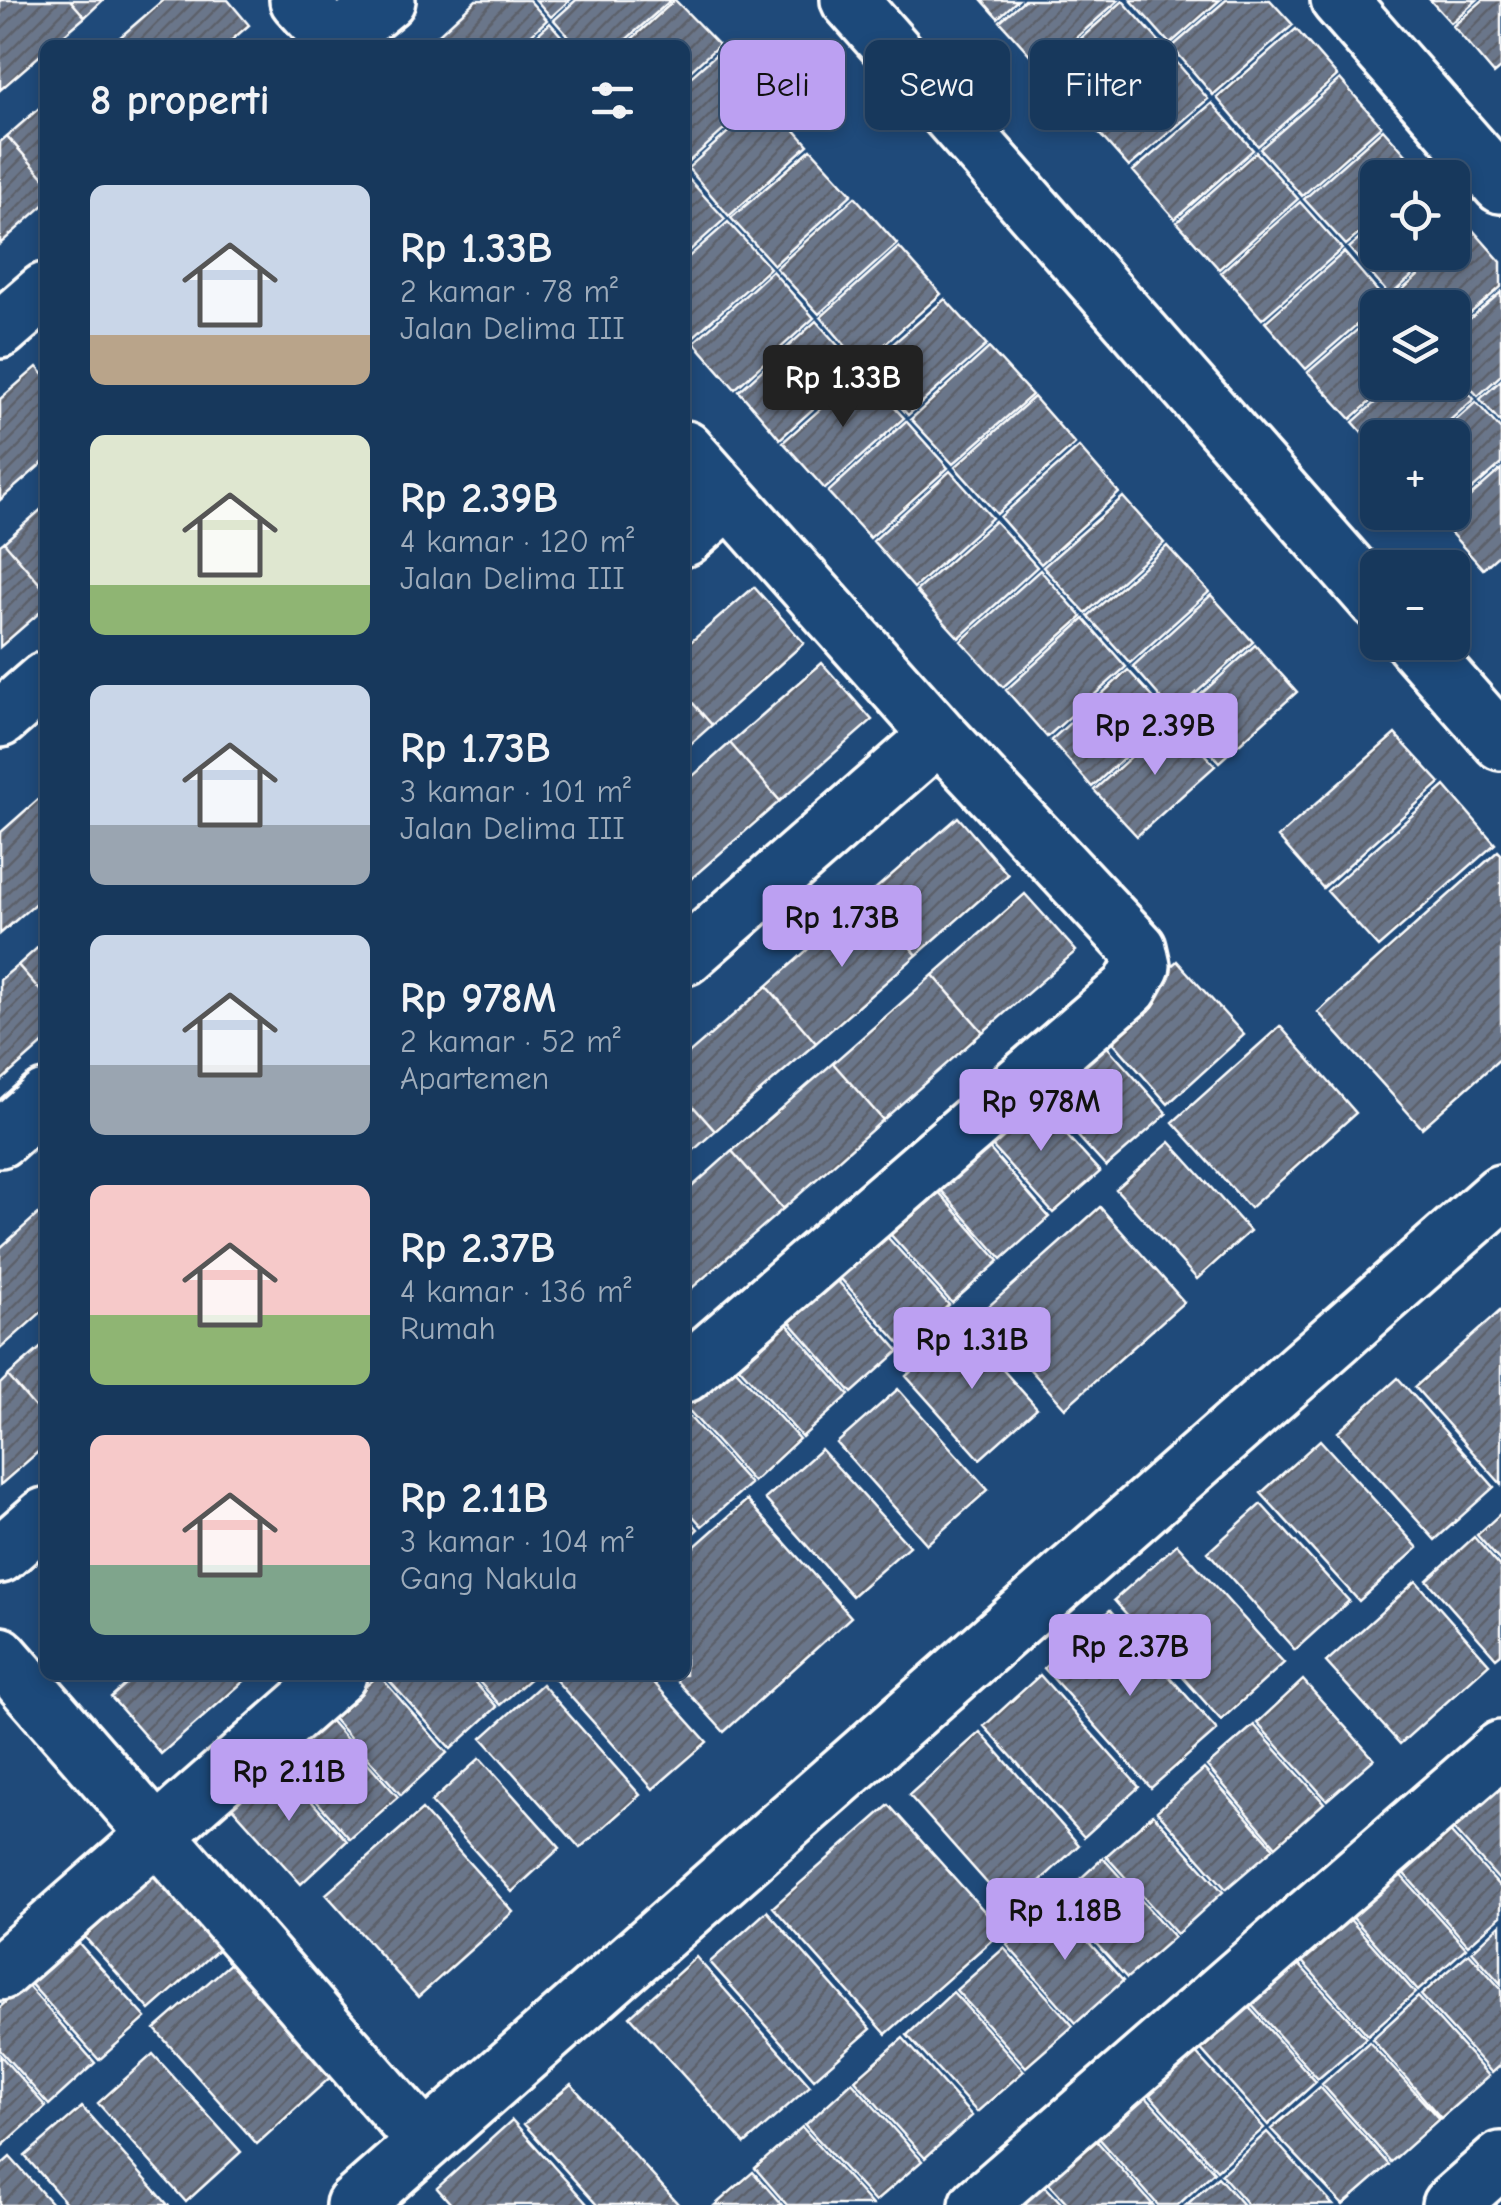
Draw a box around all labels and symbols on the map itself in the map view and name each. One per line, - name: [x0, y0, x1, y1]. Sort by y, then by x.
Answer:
- pin: Rp 1.33B: [740, 345, 946, 430]
- pin: Rp 2.39B: [1052, 693, 1258, 778]
- pin: Rp 1.73B: [739, 885, 945, 970]
- pin: Rp 978M: [949, 1069, 1133, 1154]
- pin: Rp 1.31B: [869, 1307, 1075, 1392]
- pin: Rp 2.37B: [1027, 1614, 1233, 1699]
- pin: Rp 2.11B: [186, 1739, 392, 1824]
- pin: Rp 1.18B: [962, 1878, 1168, 1963]

